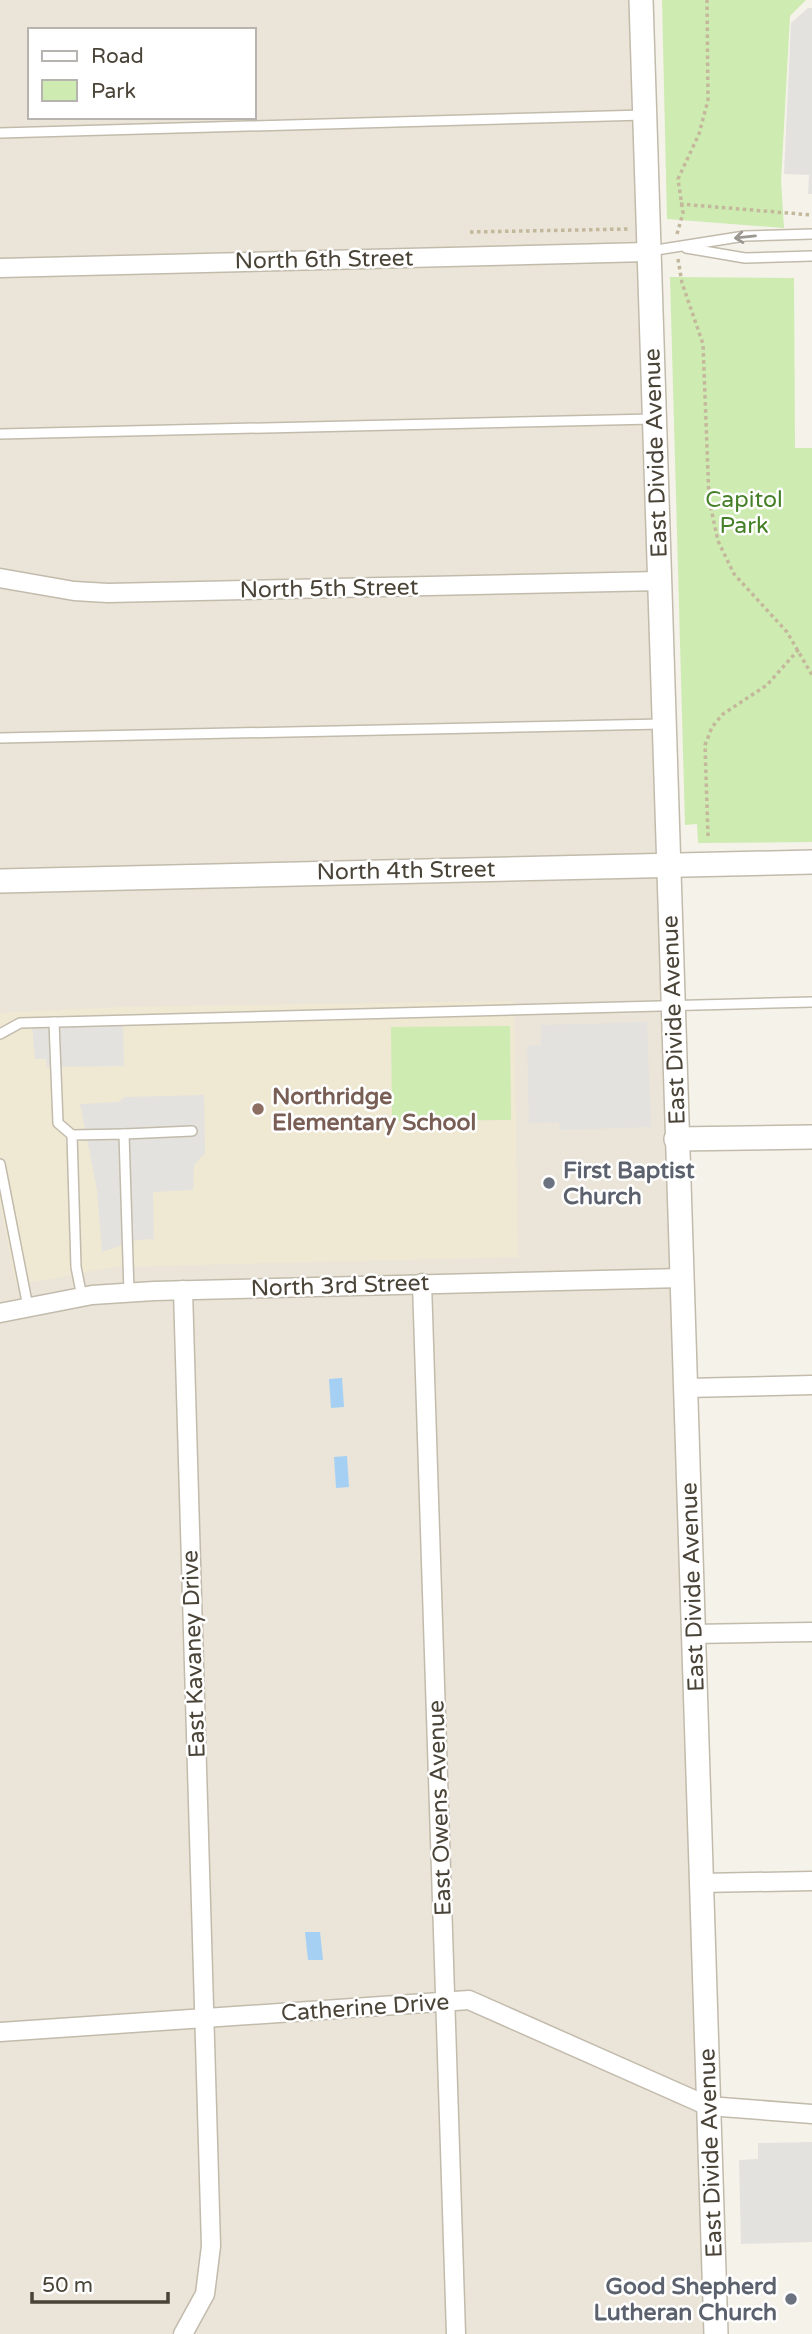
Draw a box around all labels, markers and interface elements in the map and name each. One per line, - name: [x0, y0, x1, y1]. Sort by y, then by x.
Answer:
- legend: [28, 28, 256, 119]
- text: Road: [91, 44, 144, 69]
- text: Park: [91, 79, 136, 104]
- one-way arrow: [734, 231, 756, 244]
- street label: North 6th Street: [234, 244, 414, 276]
- street label: East Divide Avenue: [638, 348, 674, 558]
- park label: Capitol Park: [705, 486, 783, 540]
- street label: North 5th Street: [239, 573, 419, 605]
- street label: North 4th Street: [316, 855, 496, 887]
- street label: East Divide Avenue: [656, 915, 692, 1125]
- place label: Northridge Elementary School: [272, 1083, 476, 1137]
- marker: Northridge Elementary School: [250, 1101, 266, 1117]
- place label: First Baptist Church: [563, 1157, 695, 1211]
- marker: First Baptist Church: [541, 1175, 557, 1191]
- street label: North 3rd Street: [250, 1269, 430, 1303]
- street label: East Divide Avenue: [675, 1482, 711, 1692]
- street label: East Kavaney Drive: [176, 1549, 212, 1758]
- street label: East Owens Avenue: [422, 1699, 458, 1917]
- street label: Catherine Drive: [280, 1988, 450, 2028]
- street label: East Divide Avenue: [693, 2048, 729, 2258]
- scale bar: [32, 2260, 168, 2304]
- text: 50 m: [42, 2273, 93, 2298]
- place label: Good Shepherd Lutheran Church: [594, 2273, 777, 2327]
- marker: Good Shepherd Lutheran Church: [783, 2291, 799, 2307]

